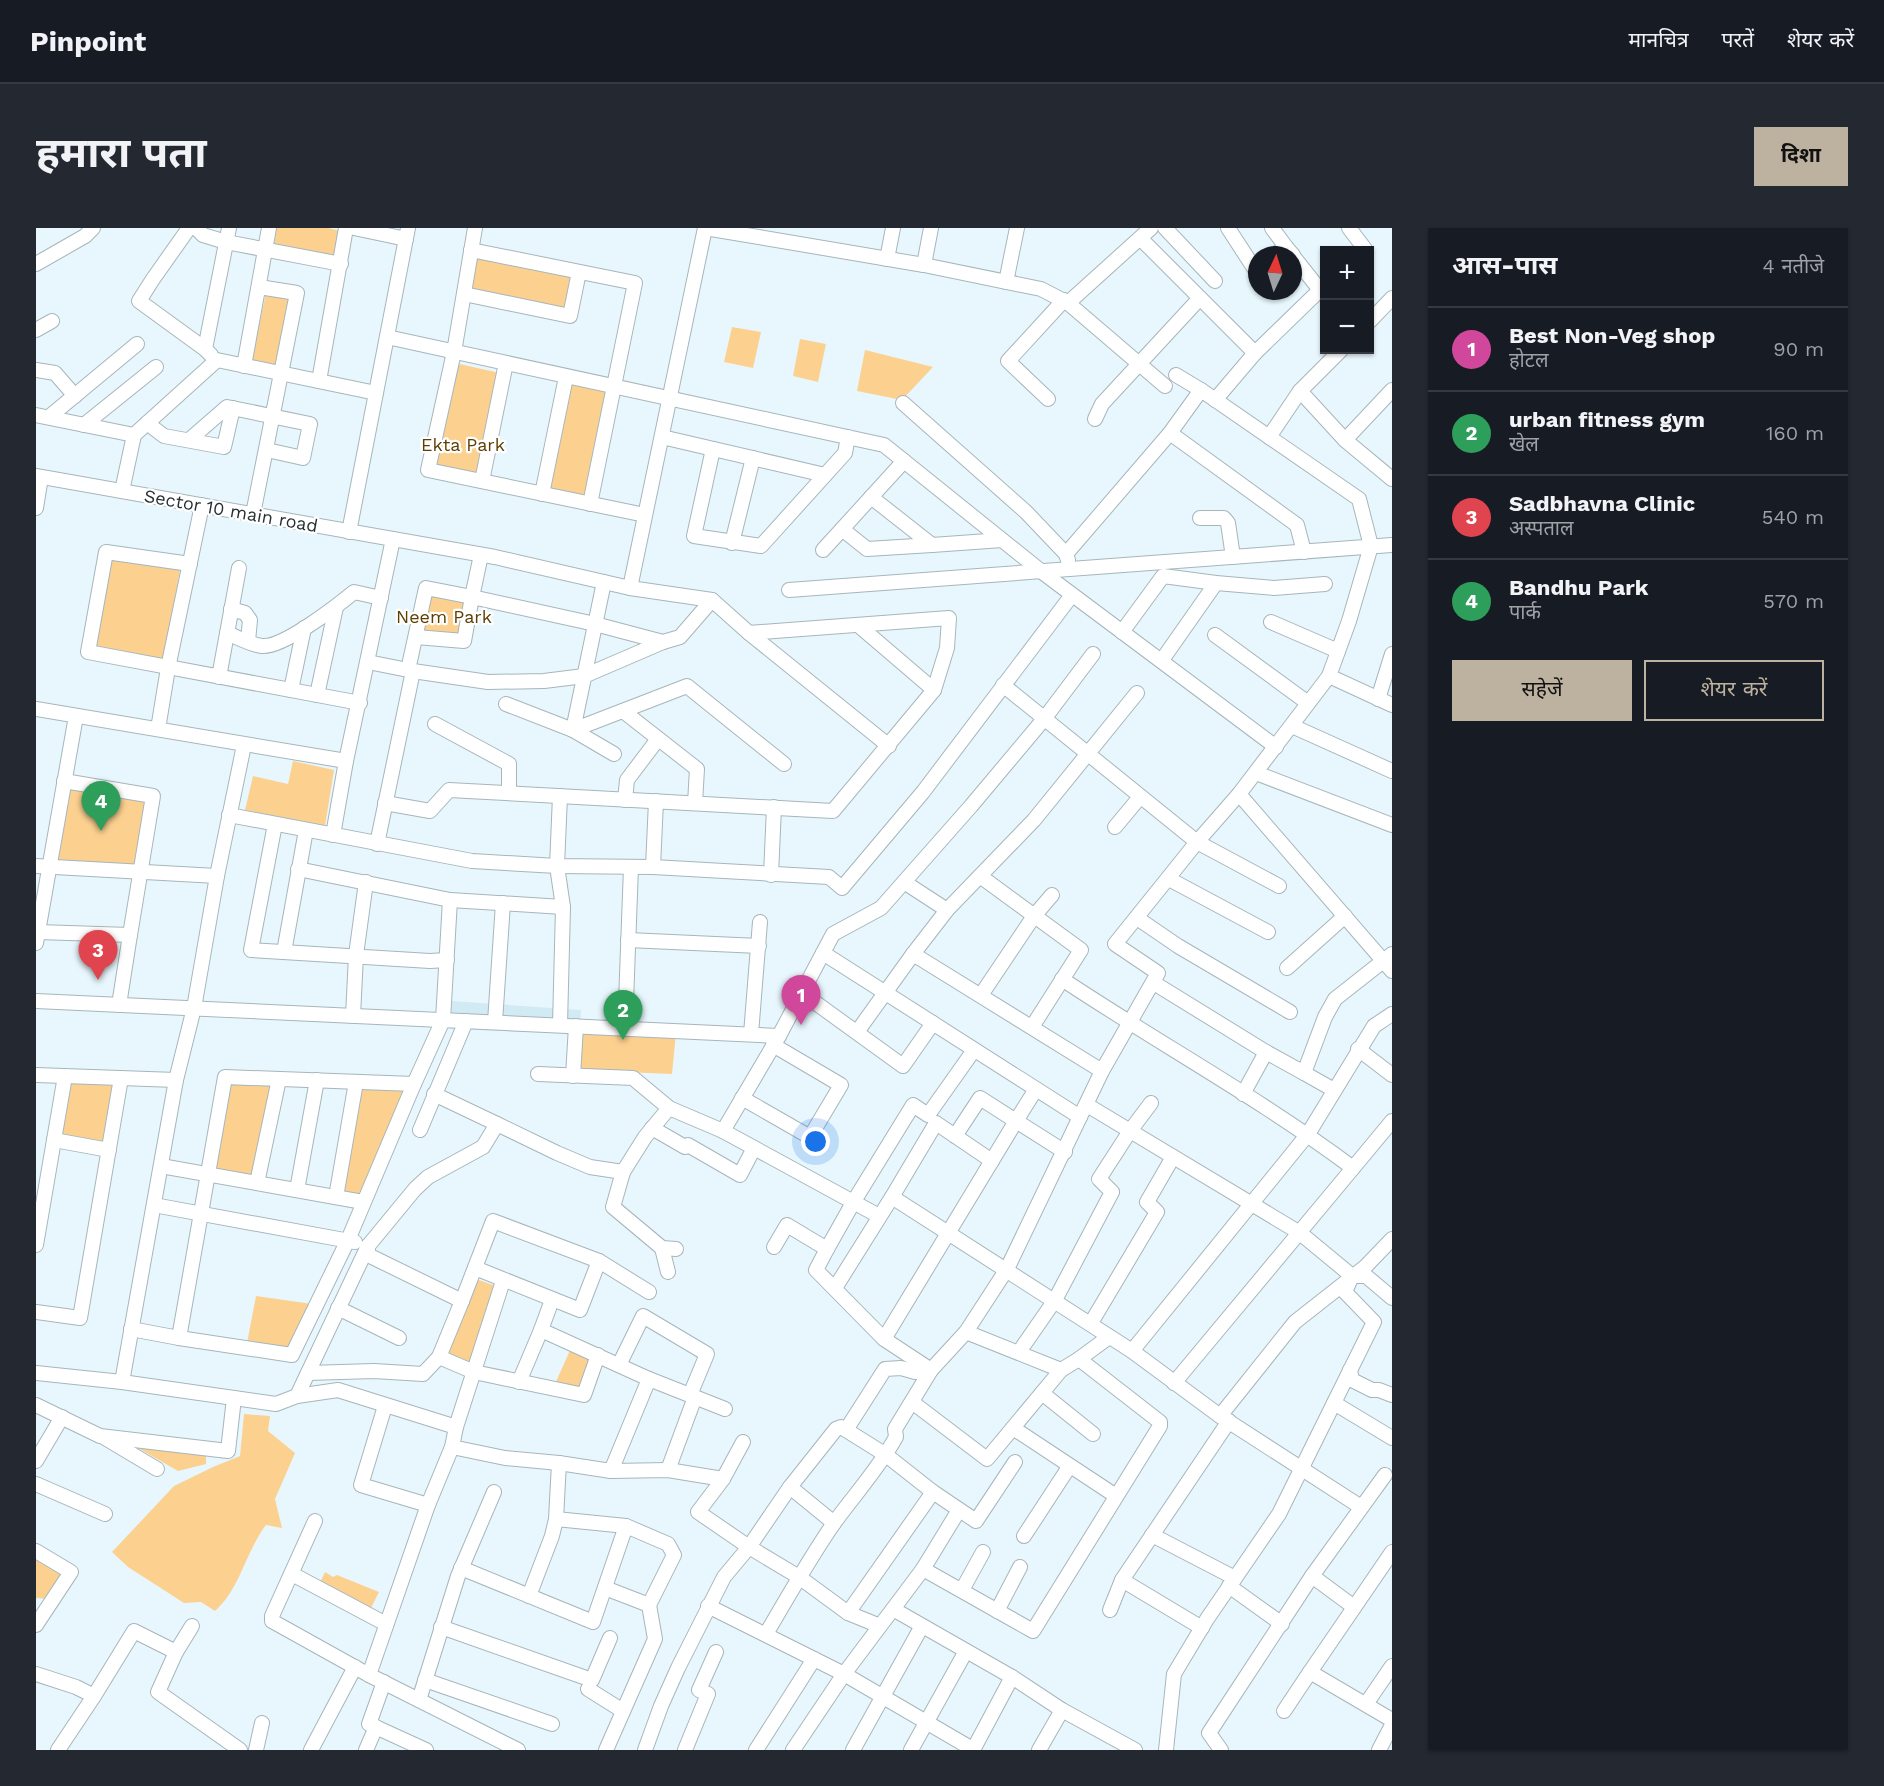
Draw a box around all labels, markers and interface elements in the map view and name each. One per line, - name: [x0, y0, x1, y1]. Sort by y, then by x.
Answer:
- text: Pinpoint: [30, 25, 146, 58]
- text: मानचित्र: [1629, 27, 1689, 52]
- text: परतें: [1722, 27, 1754, 52]
- text: शेयर करें: [1787, 27, 1854, 52]
- button: दिशा: [1754, 127, 1848, 186]
- text: हमारा पता: [36, 128, 207, 177]
- north arrow: [1248, 246, 1302, 300]
- map controls: [1320, 246, 1374, 354]
- button: +: [1320, 246, 1374, 300]
- text: आस-पास: [1452, 250, 1558, 280]
- text: 4 नतीजे: [1762, 254, 1824, 278]
- button: −: [1320, 300, 1374, 354]
- text: Best Non-Veg shop: [1509, 323, 1715, 348]
- text: 1: [1467, 337, 1476, 361]
- text: 90 m: [1773, 337, 1824, 361]
- text: होटल: [1509, 348, 1548, 372]
- text: urban fitness gym: [1509, 407, 1705, 432]
- text: 2: [1466, 421, 1477, 445]
- text: 160 m: [1766, 421, 1824, 445]
- text: खेल: [1509, 432, 1539, 456]
- park label: Ekta Park: [421, 434, 505, 455]
- street label: Sector 10 main road: [143, 485, 320, 536]
- text: Sadbhavna Clinic: [1509, 491, 1695, 516]
- text: 3: [1466, 505, 1477, 529]
- text: 540 m: [1762, 505, 1824, 529]
- text: अस्पताल: [1509, 516, 1574, 540]
- text: Bandhu Park: [1509, 575, 1648, 600]
- text: 4: [1465, 589, 1478, 613]
- text: 570 m: [1763, 589, 1824, 613]
- text: पार्क: [1509, 600, 1541, 624]
- park label: Neem Park: [396, 606, 492, 627]
- button: सहेजें: [1452, 660, 1632, 721]
- button: शेयर करें: [1644, 660, 1824, 721]
- pin: 4: [82, 782, 120, 831]
- pin: 3: [78, 930, 118, 980]
- pin: 1: [782, 976, 820, 1025]
- pin: 2: [604, 990, 642, 1040]
- your location: [801, 1127, 830, 1156]

